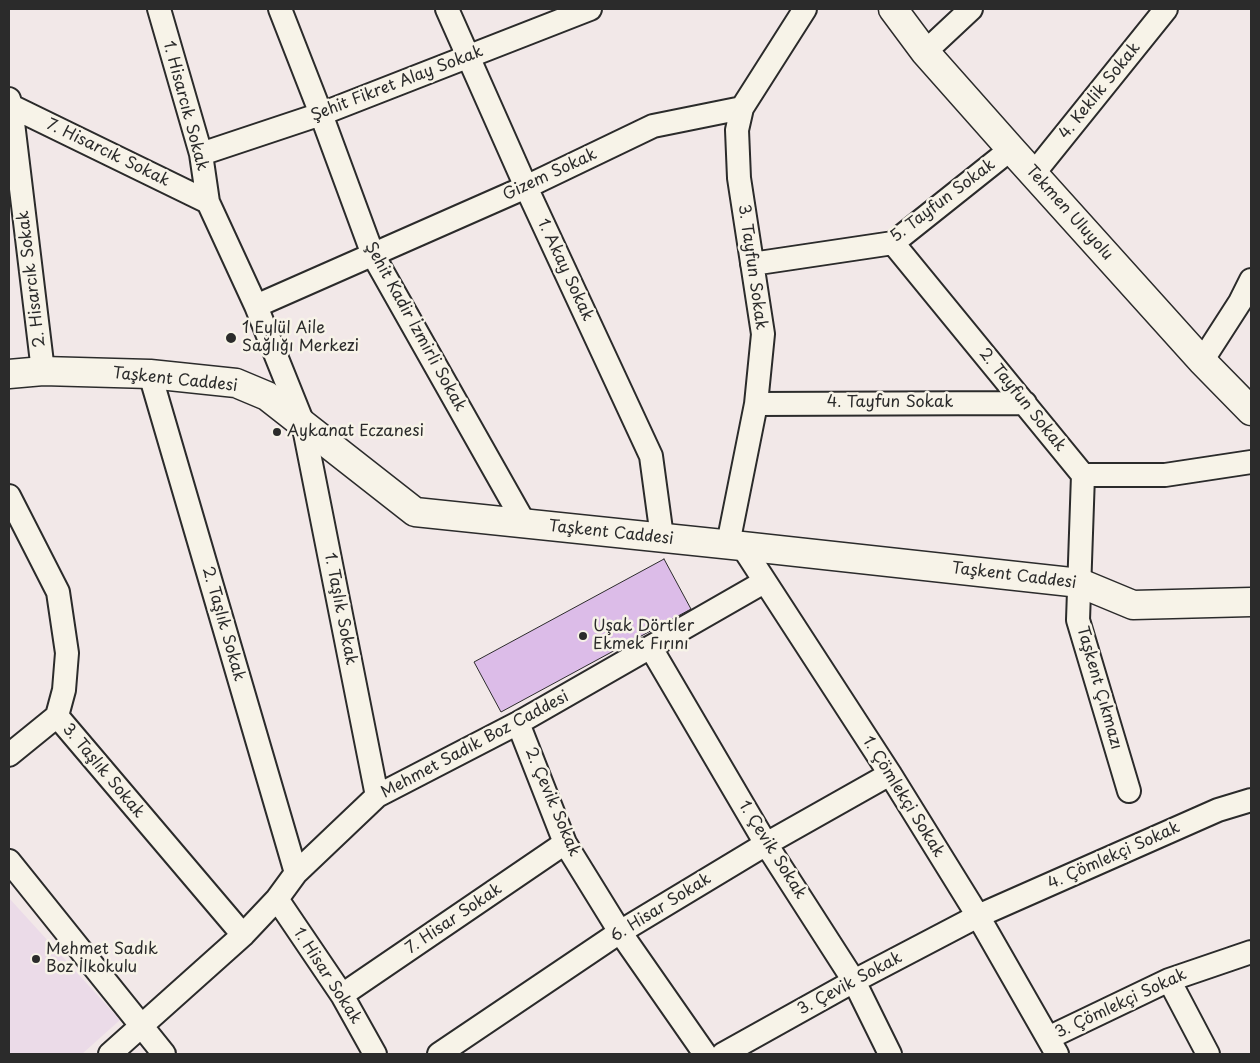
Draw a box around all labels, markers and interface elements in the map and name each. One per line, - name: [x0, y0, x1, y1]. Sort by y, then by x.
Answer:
- street label: 1. Hisarcık Sokak: [158, 39, 212, 173]
- street label: 4. Keklik Sokak: [1055, 39, 1145, 143]
- street label: Şehit Fikret Alay Sokak: [308, 42, 486, 126]
- street label: 7. Hisarcık Sokak: [43, 115, 173, 191]
- street label: Gizem Sokak: [500, 145, 600, 205]
- street label: 5. Tayfun Sokak: [887, 155, 999, 247]
- street label: Tekmen Uluyolu: [1021, 162, 1117, 264]
- street label: 3. Tayfun Sokak: [734, 203, 770, 331]
- street label: 2. Hisarcık Sokak: [14, 209, 50, 349]
- street label: 1. Akay Sokak: [533, 216, 597, 324]
- street label: Şehit Kadir İzmirli Sokak: [360, 239, 470, 415]
- place label: 1 Eylül Aile Sağlığı Merkezi: [242, 319, 359, 357]
- marker: 1 Eylül Aile Sağlığı Merkezi: [224, 331, 238, 345]
- street label: 2. Tayfun Sokak: [974, 344, 1070, 456]
- street label: Taşkent Caddesi: [112, 364, 238, 396]
- street label: 4. Tayfun Sokak: [827, 393, 953, 413]
- place label: Aykanat Eczanesi: [287, 422, 424, 442]
- marker: Aykanat Eczanesi: [271, 426, 283, 438]
- street label: Taşkent Caddesi: [548, 517, 674, 549]
- street label: 1. Taşlık Sokak: [320, 551, 360, 667]
- street label: Taşkent Caddesi: [951, 559, 1077, 593]
- street label: 2. Taşlık Sokak: [197, 565, 249, 683]
- place label: Uşak Dörtler Ekmek Fırını: [593, 617, 694, 655]
- street label: Taşkent Çıkmazı: [1072, 624, 1126, 752]
- marker: Uşak Dörtler Ekmek Fırını: [577, 630, 589, 642]
- street label: Mehmet Sadık Boz Caddesi: [378, 687, 572, 803]
- street label: 3. Taşlık Sokak: [58, 720, 148, 822]
- street label: 1. Çömlekçi Sokak: [858, 733, 948, 861]
- street label: 2. Çevik Sokak: [520, 745, 584, 859]
- street label: 1. Çevik Sokak: [734, 797, 810, 903]
- street label: 4. Çömlekçi Sokak: [1045, 818, 1183, 894]
- street label: 6. Hisar Sokak: [607, 869, 715, 947]
- street label: 7. Hisar Sokak: [402, 880, 506, 958]
- street label: 1. Hisar Sokak: [289, 924, 365, 1028]
- place label: Mehmet Sadık Boz İlkokulu: [46, 940, 158, 978]
- street label: 3. Çevik Sokak: [794, 948, 906, 1020]
- marker: Mehmet Sadık Boz İlkokulu: [30, 953, 42, 965]
- street label: 3. Çömlekçi Sokak: [1052, 965, 1190, 1043]

